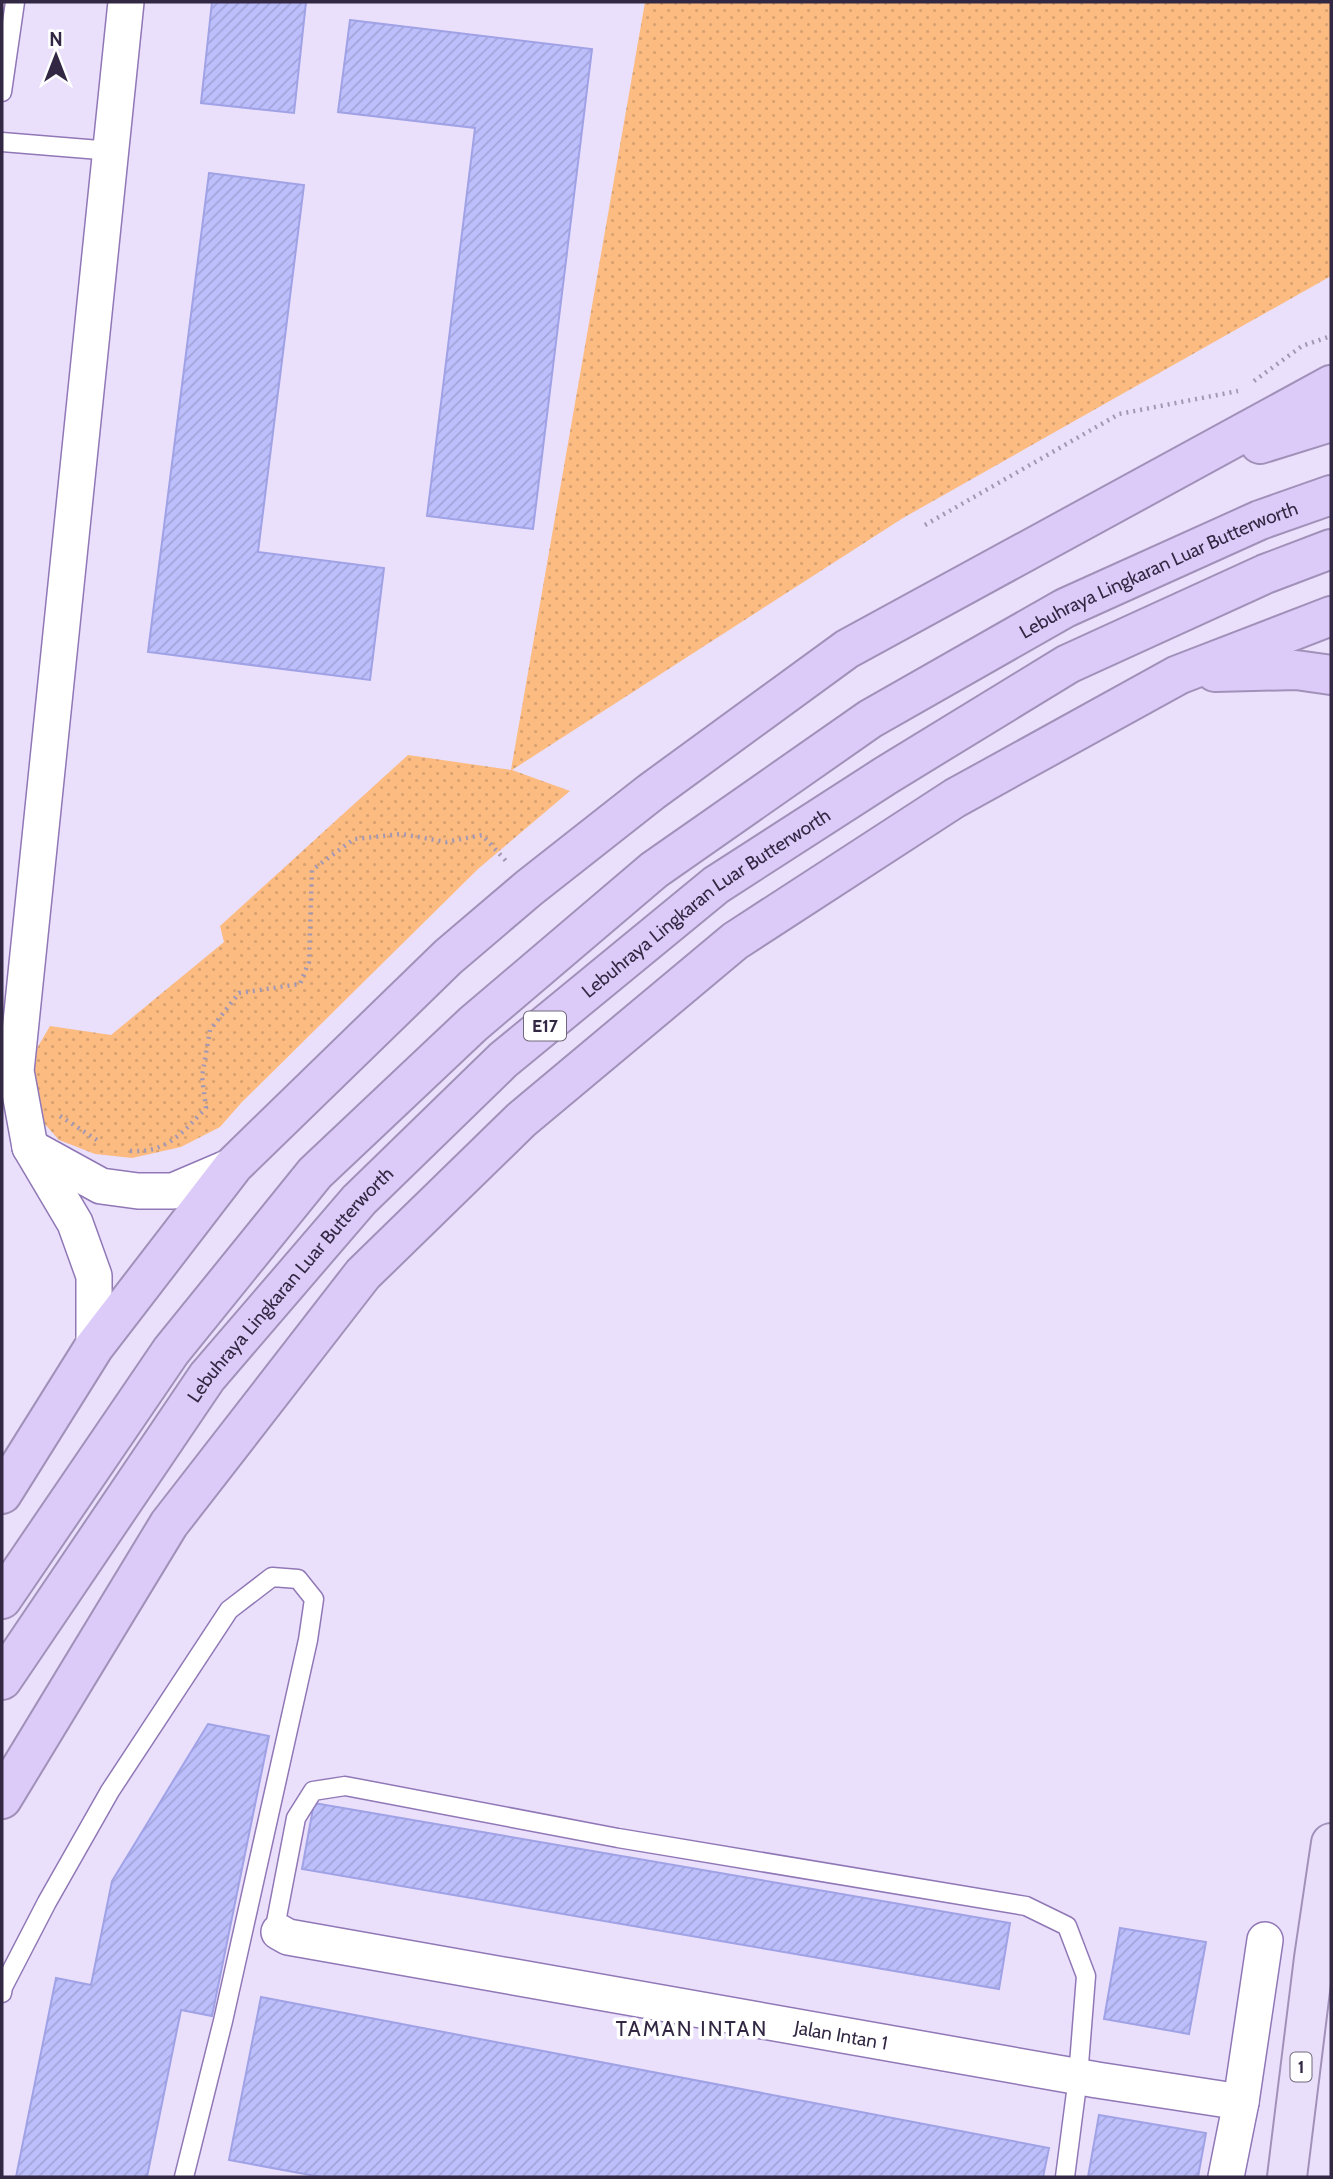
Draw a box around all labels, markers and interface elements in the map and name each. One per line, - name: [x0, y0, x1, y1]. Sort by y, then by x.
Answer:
- north arrow: [21, 21, 91, 91]
- text: N: [49, 28, 63, 51]
- street label: Lebuhraya Lingkaran Luar Butterworth: [1015, 497, 1301, 644]
- street label: Lebuhraya Lingkaran Luar Butterworth: [577, 804, 835, 1003]
- road number: E17: [524, 1012, 566, 1041]
- street label: Lebuhraya Lingkaran Luar Butterworth: [182, 1162, 398, 1407]
- district label: TAMAN INTAN: [616, 2016, 768, 2041]
- street label: Jalan Intan 1: [792, 2016, 889, 2055]
- road number: 1: [1290, 2052, 1312, 2082]

